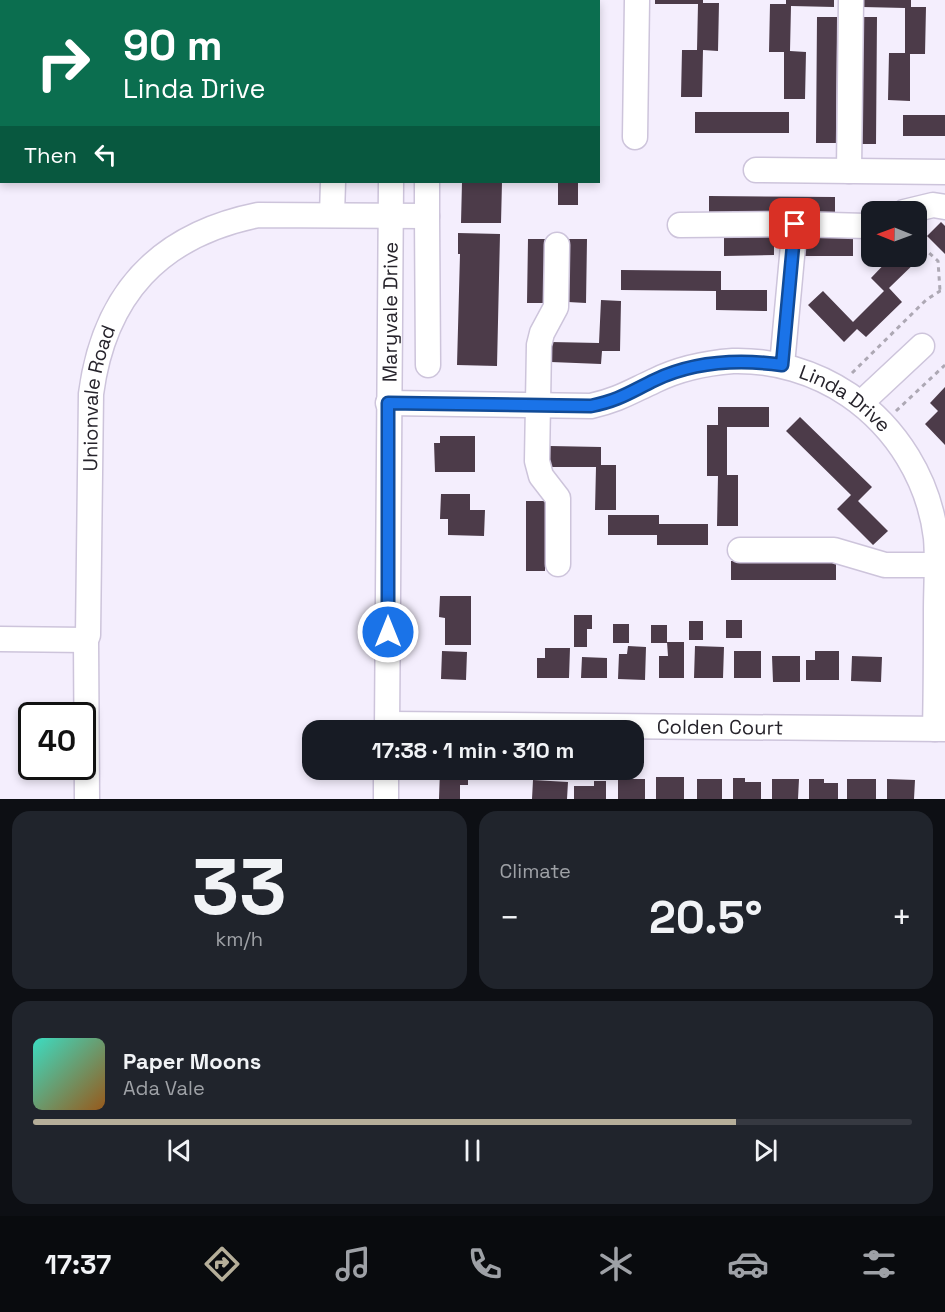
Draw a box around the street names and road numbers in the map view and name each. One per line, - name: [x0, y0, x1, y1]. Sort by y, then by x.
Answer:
- street label: Maryvale Drive: [377, 242, 404, 382]
- street label: Unionvale Road: [77, 321, 121, 471]
- street label: Linda Drive: [796, 359, 897, 438]
- street label: Colden Court: [657, 713, 783, 741]

